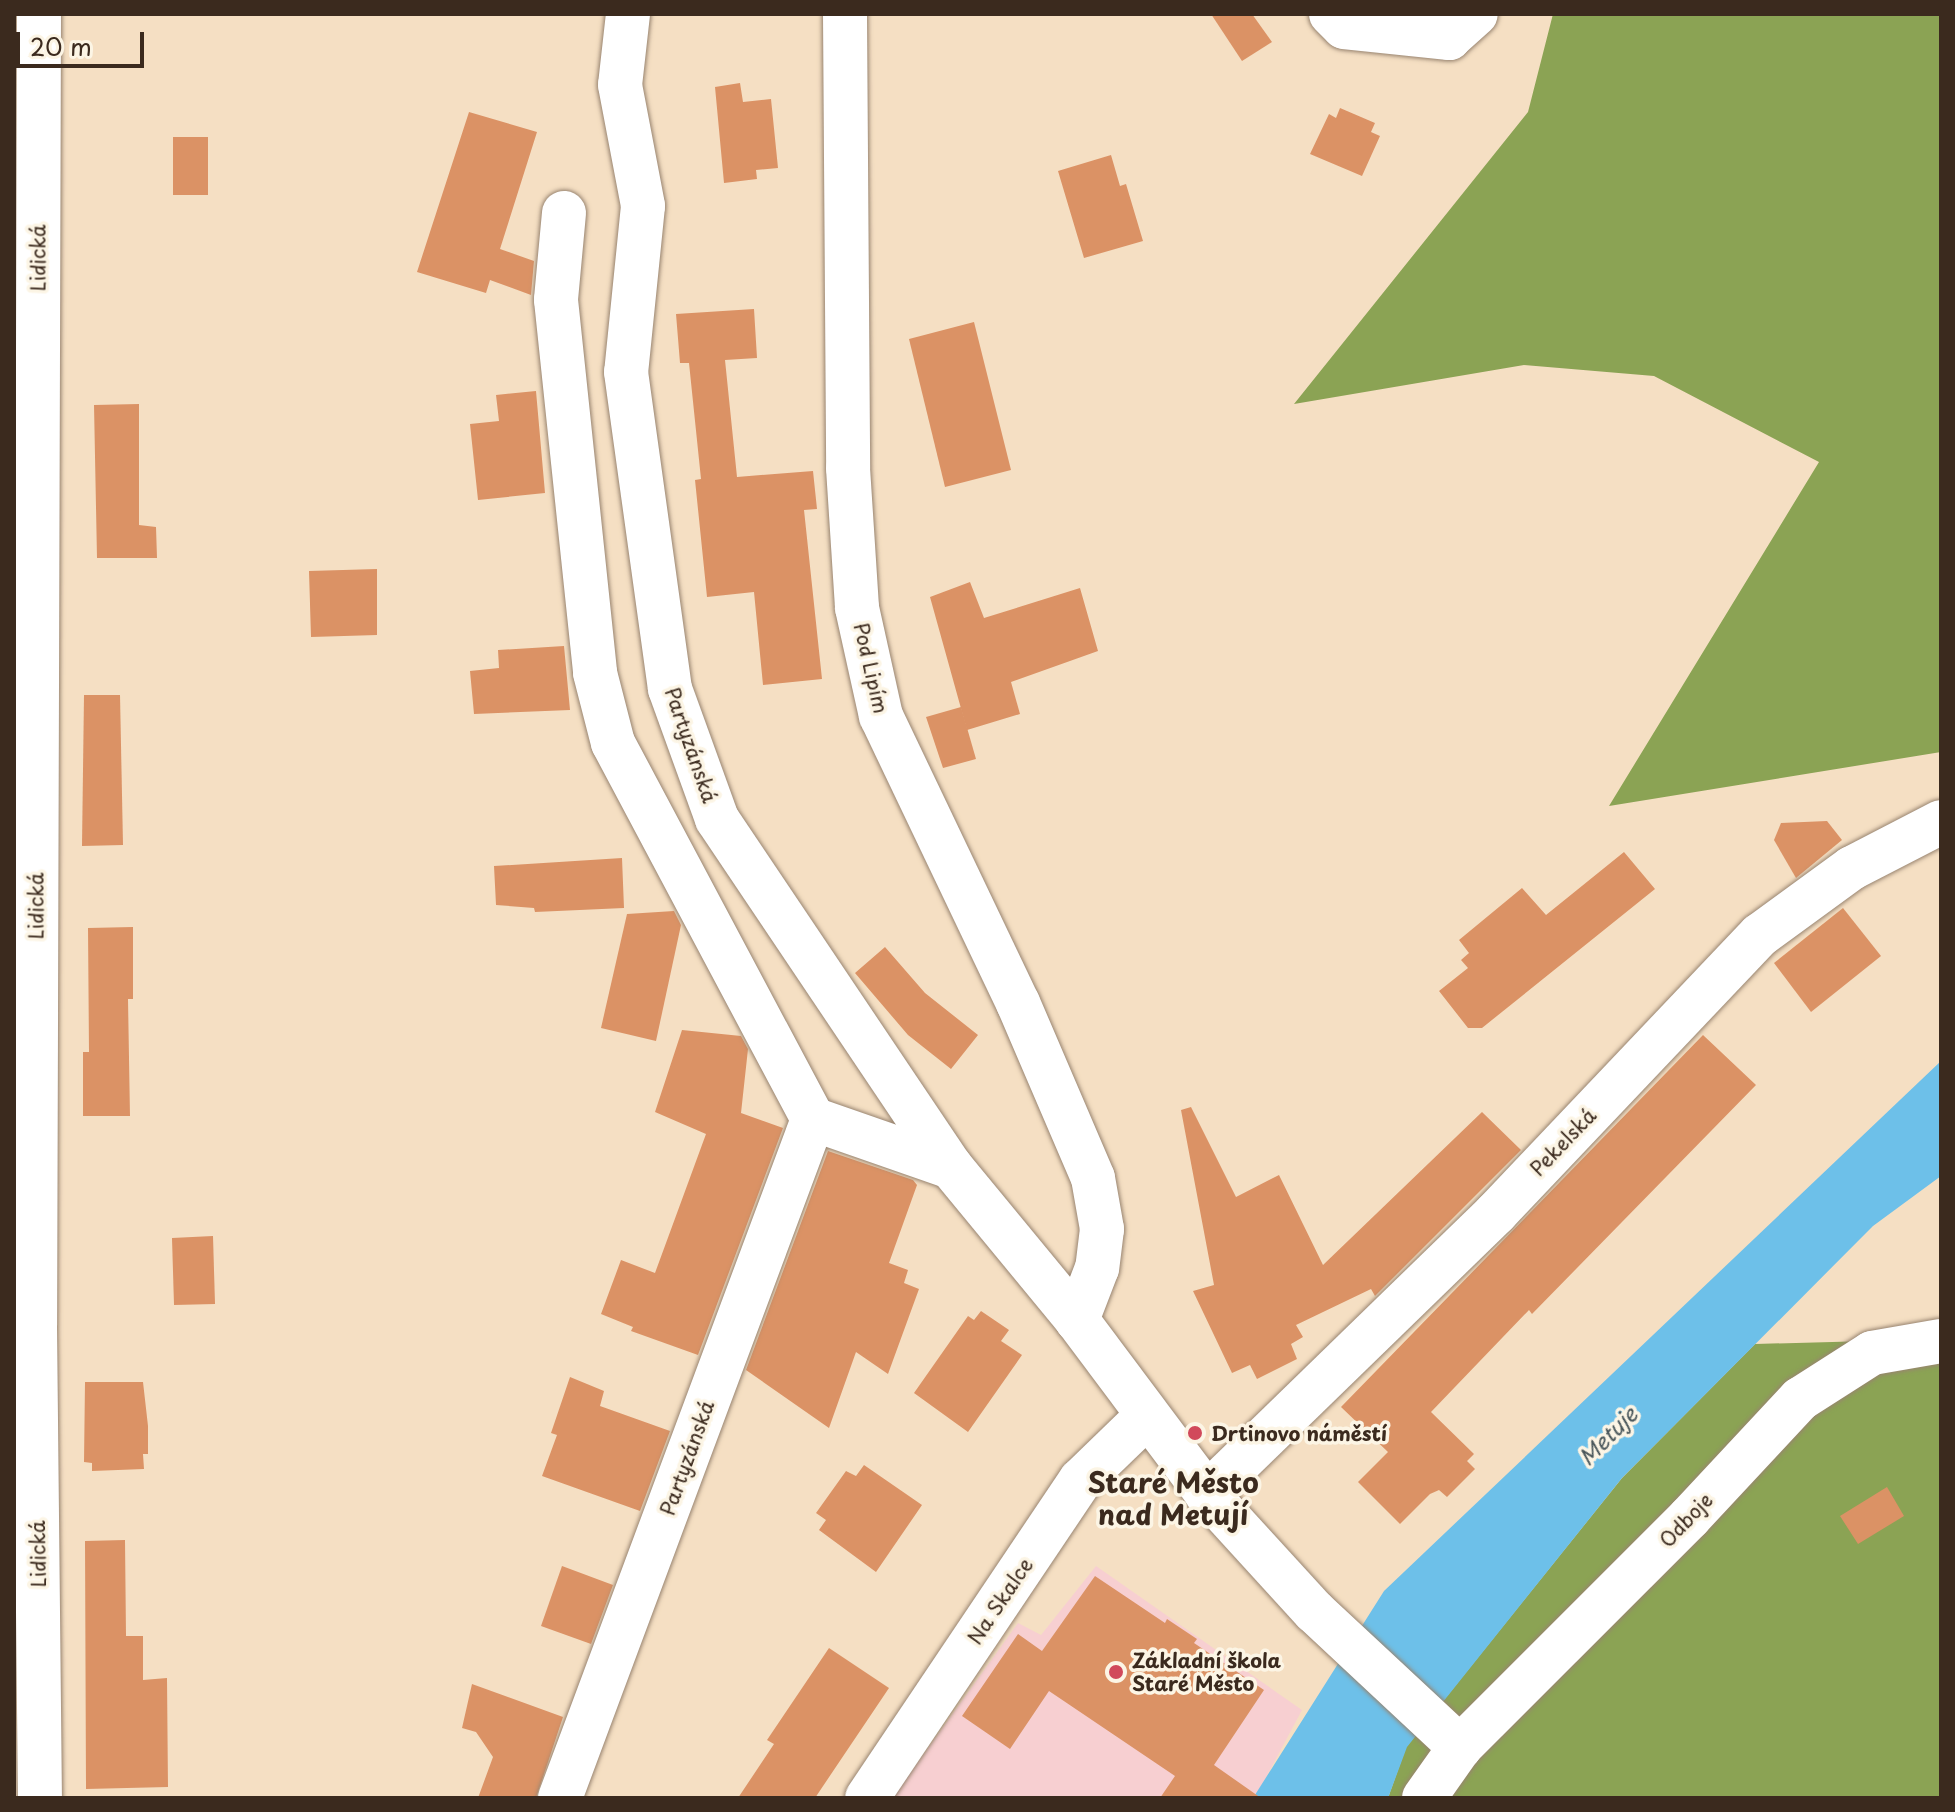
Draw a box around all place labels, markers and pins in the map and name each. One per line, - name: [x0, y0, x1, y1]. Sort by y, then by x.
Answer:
- place label: Drtinovo náměstí: [1211, 1421, 1387, 1445]
- marker: Drtinovo náměstí: [1186, 1424, 1204, 1442]
- place label: Základní škola Staré Město: [1132, 1648, 1283, 1695]
- marker: Základní škola Staré Město: [1107, 1663, 1125, 1681]

